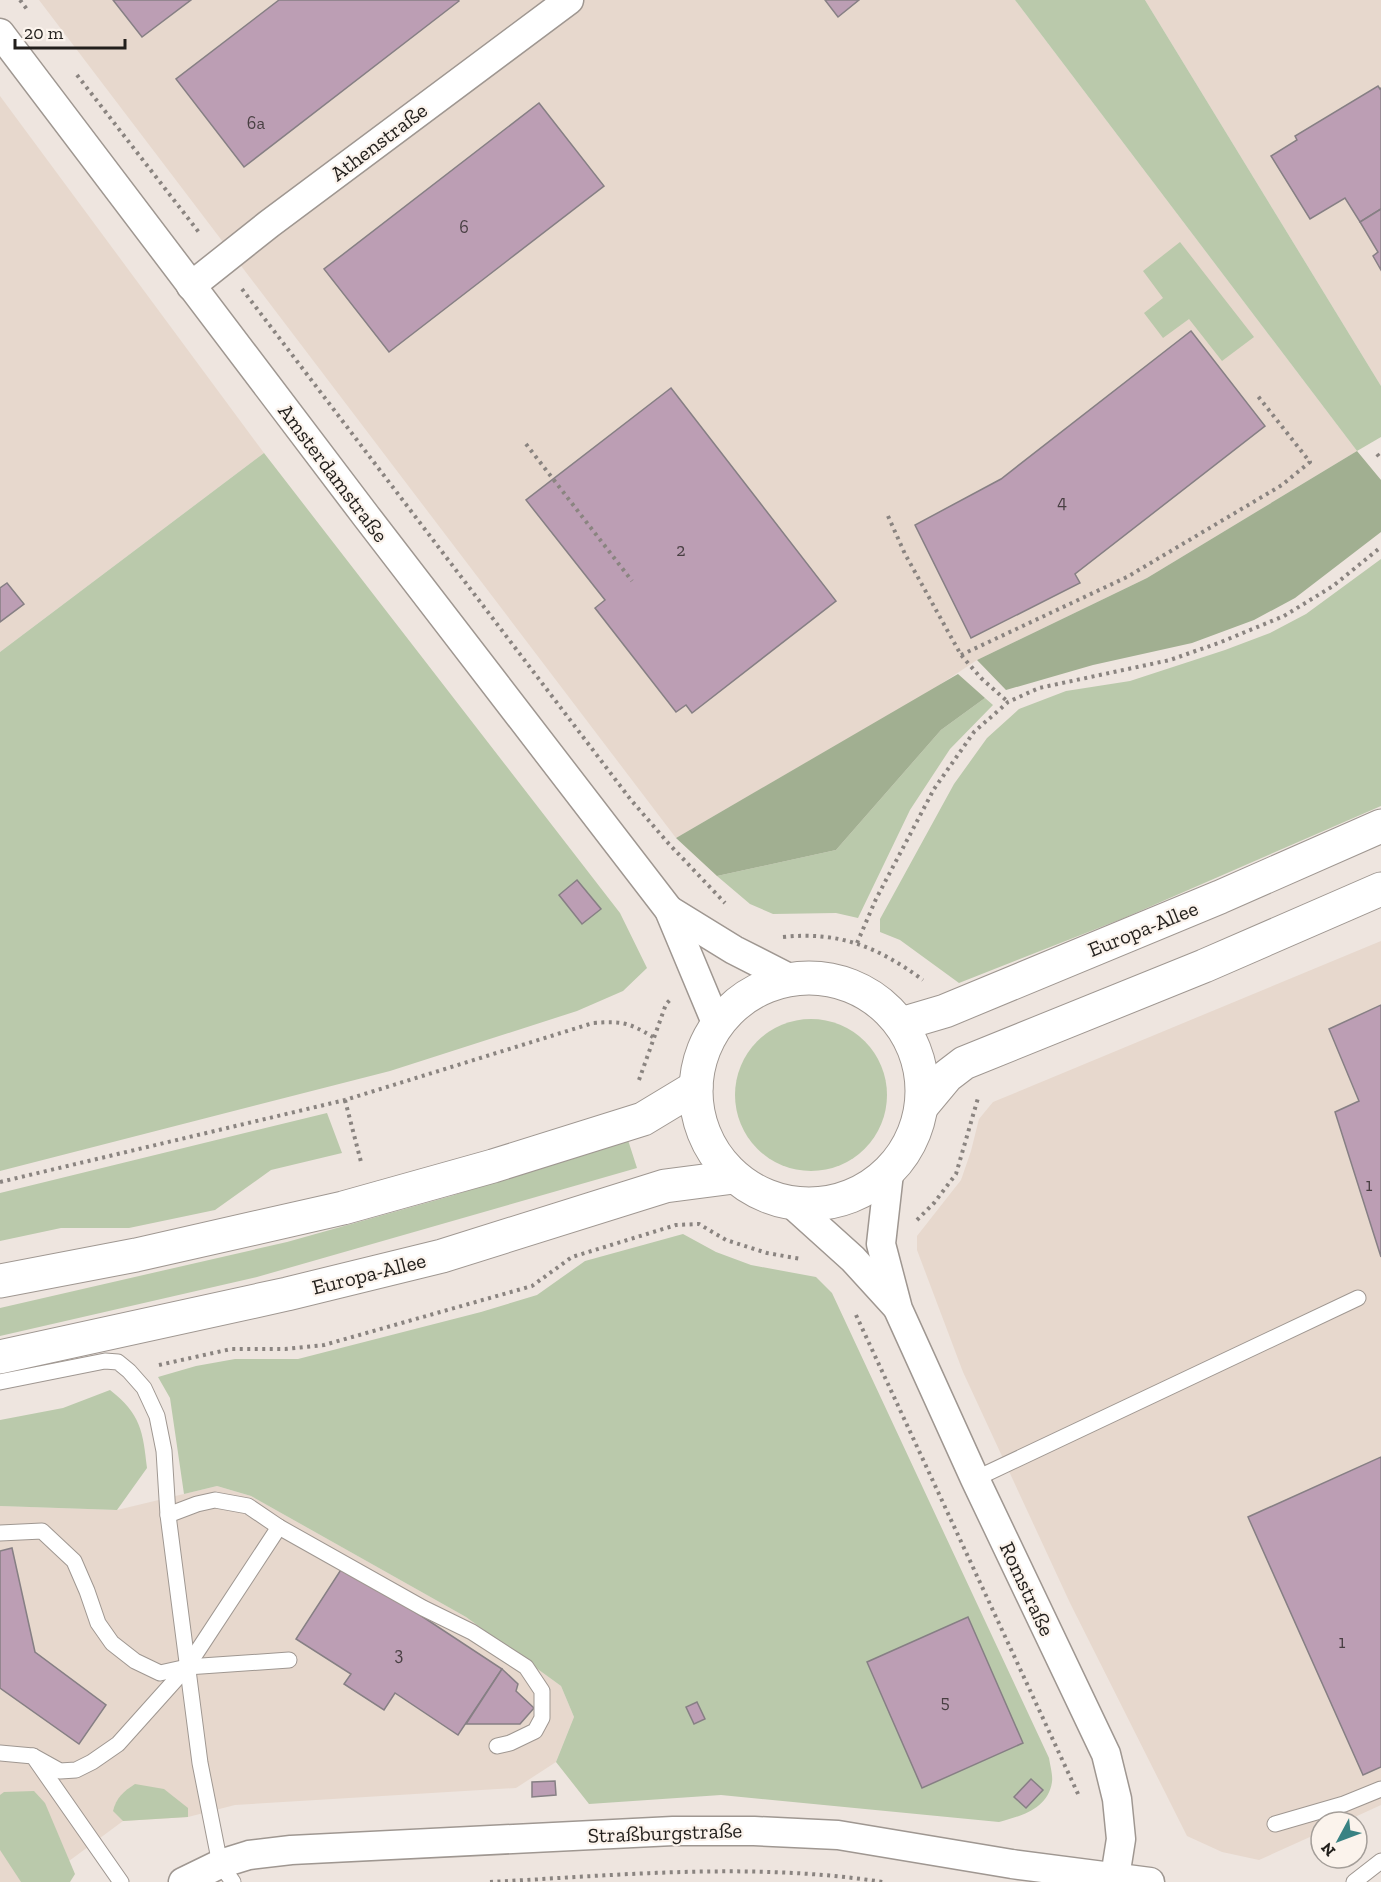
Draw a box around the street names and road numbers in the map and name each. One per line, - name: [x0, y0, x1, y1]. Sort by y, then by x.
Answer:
- street label: Athenstraße: [326, 97, 432, 186]
- street label: Amsterdamstraße: [273, 399, 394, 547]
- street label: Europa-Allee: [1084, 895, 1202, 962]
- street label: Europa-Allee: [309, 1247, 428, 1300]
- street label: Romstraße: [995, 1538, 1060, 1640]
- street label: Straßburgstraße: [587, 1817, 743, 1848]

